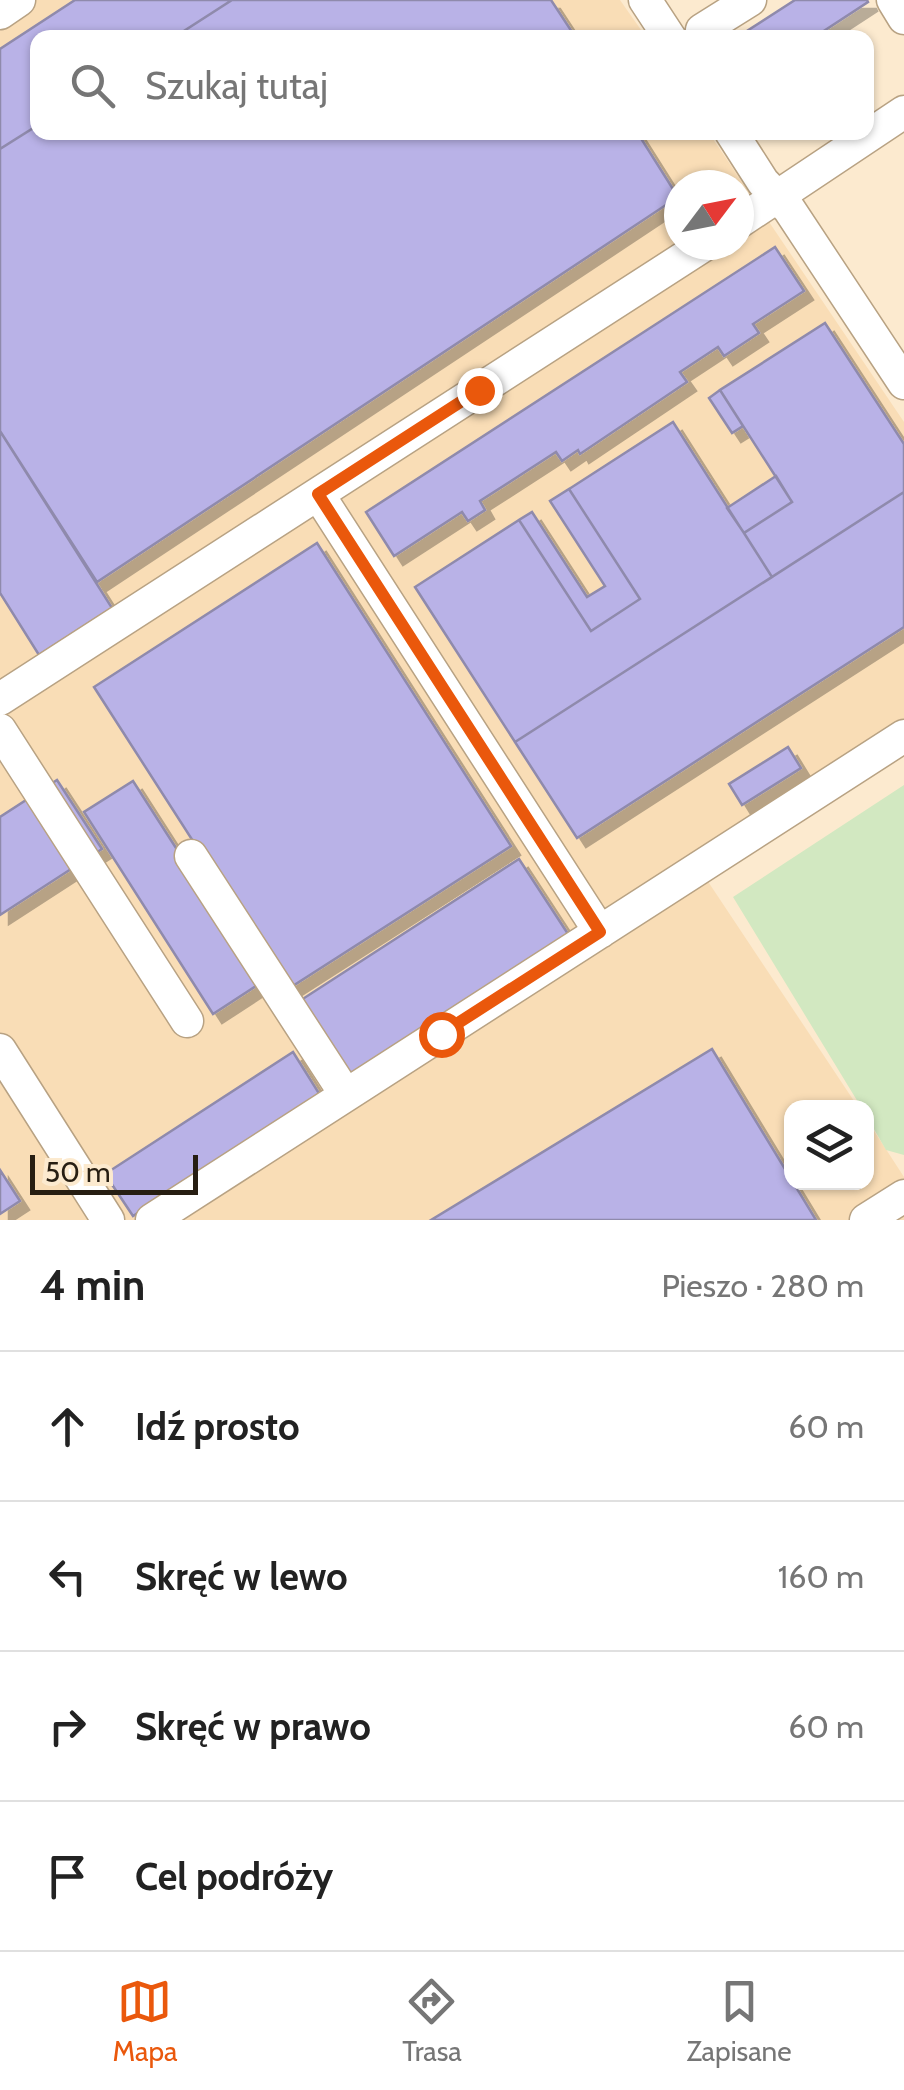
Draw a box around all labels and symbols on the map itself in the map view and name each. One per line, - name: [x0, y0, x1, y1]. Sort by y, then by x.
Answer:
- north arrow: [664, 170, 754, 260]
- route end: [457, 368, 503, 414]
- route start: [419, 1012, 465, 1058]
- scale bar: [30, 1150, 198, 1194]

